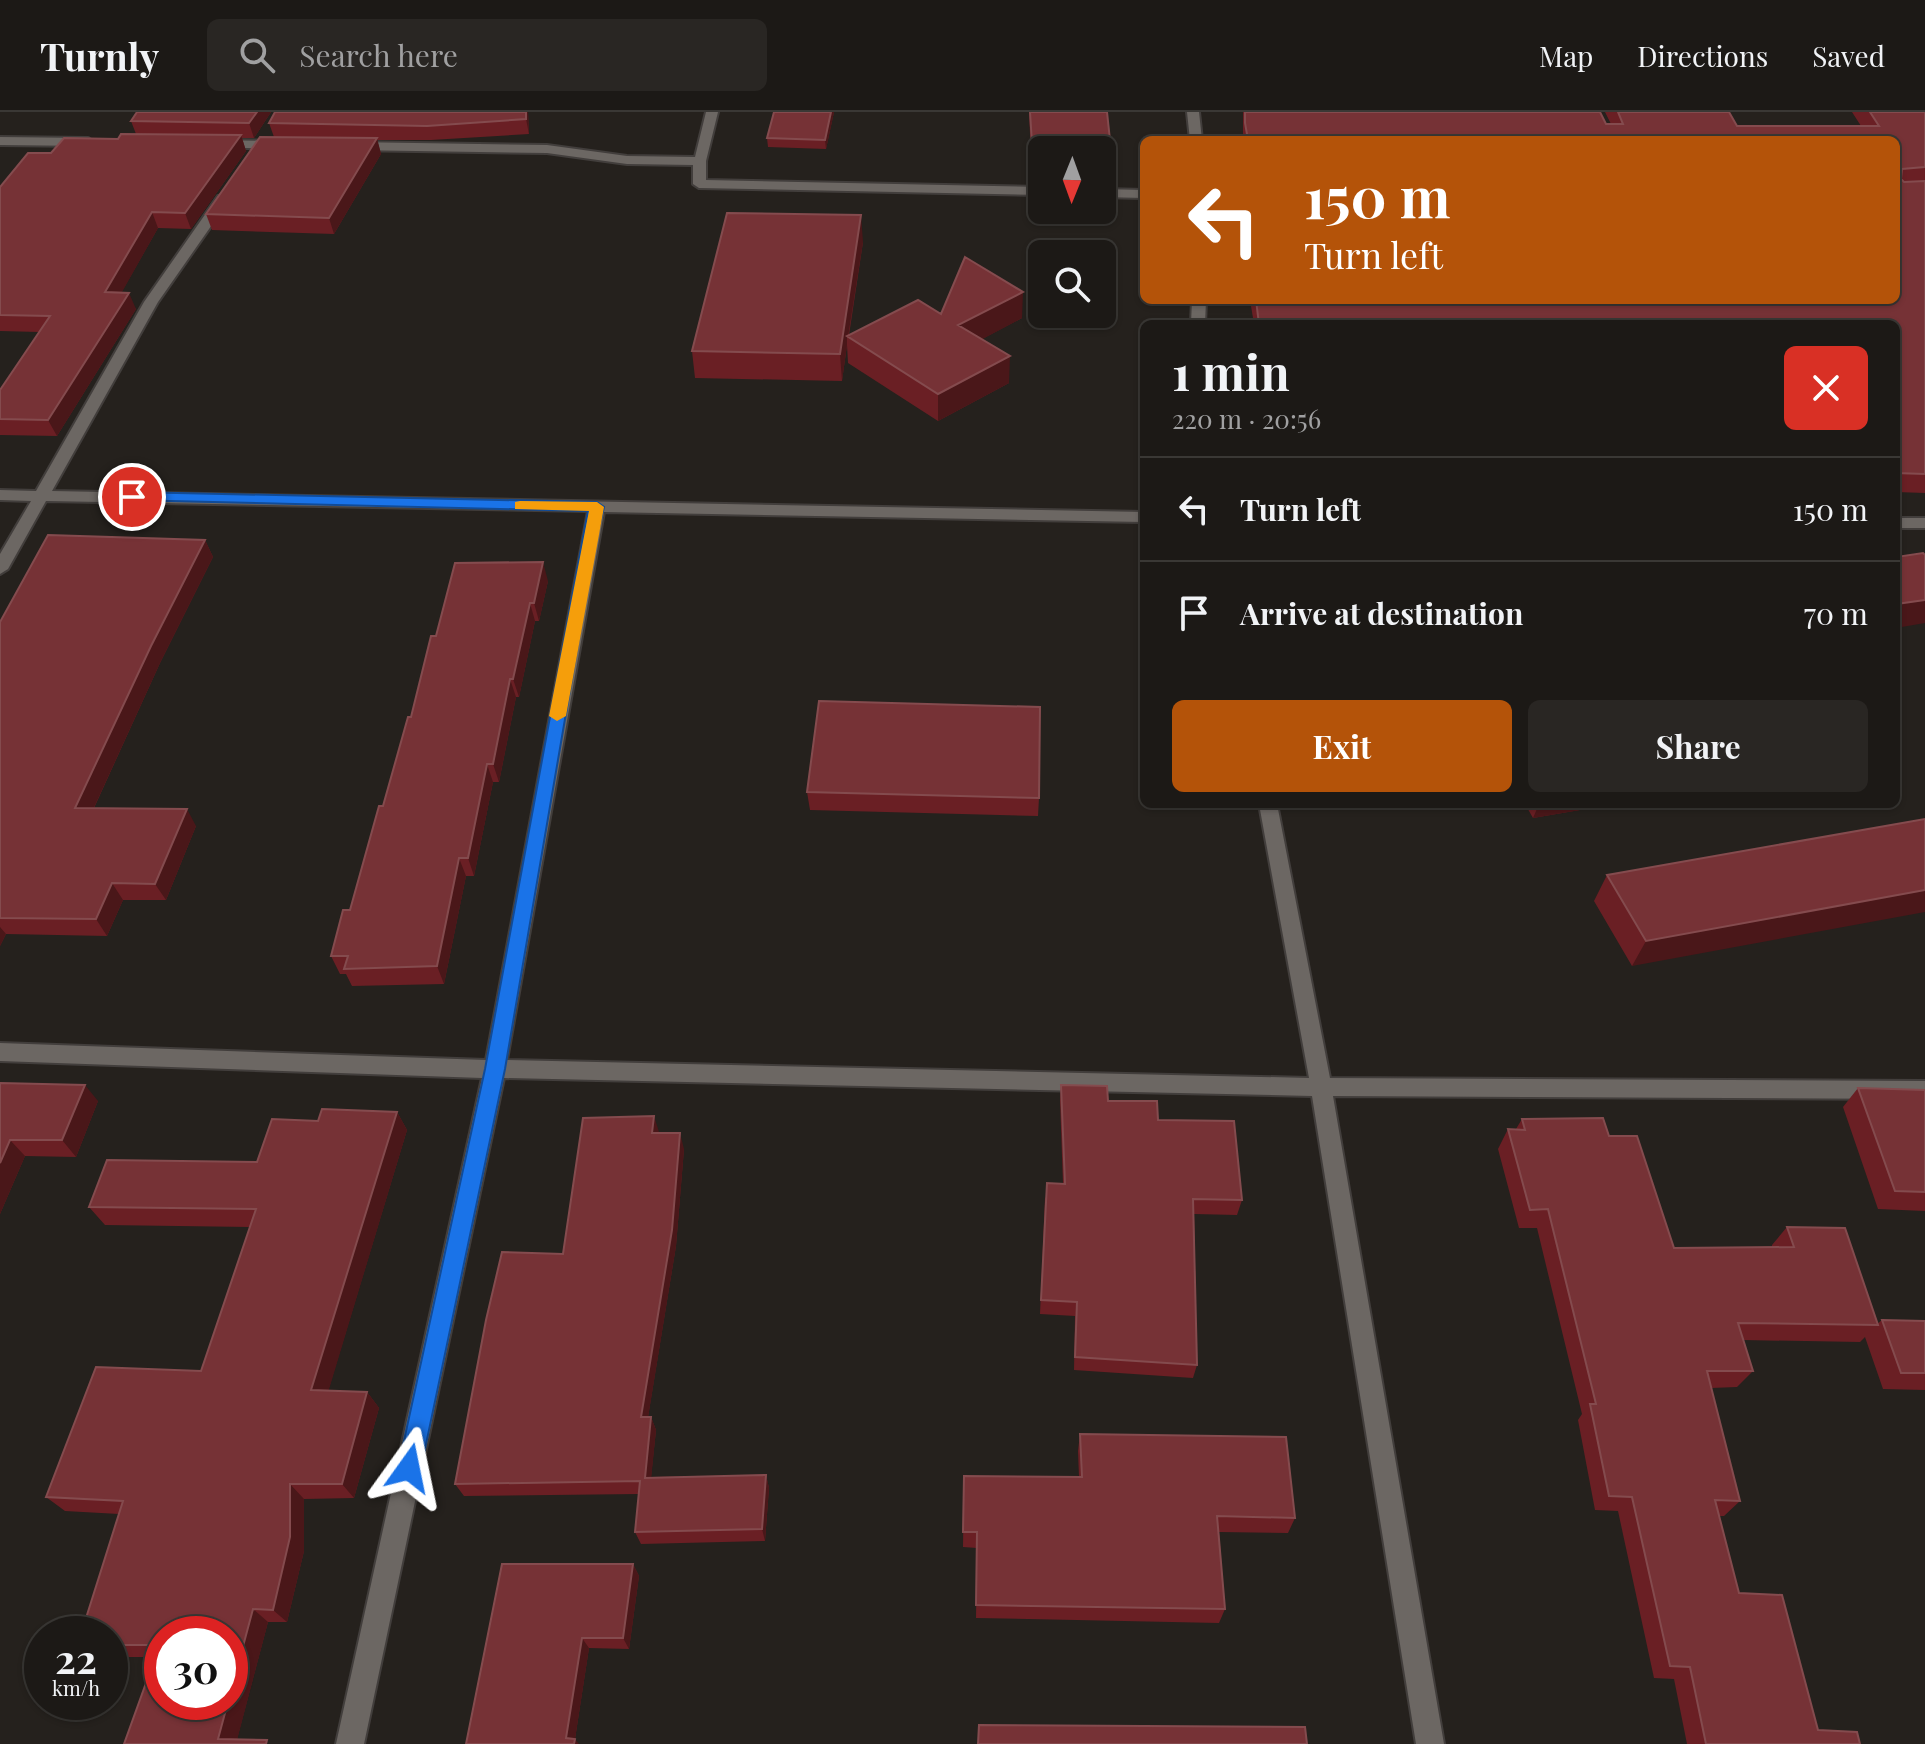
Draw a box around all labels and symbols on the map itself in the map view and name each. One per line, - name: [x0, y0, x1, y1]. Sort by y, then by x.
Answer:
- north arrow: [1028, 136, 1116, 224]
- pin: [98, 463, 166, 531]
- position arrow: [367, 1426, 451, 1510]
- speed limit sign: 30: [144, 1616, 248, 1720]

